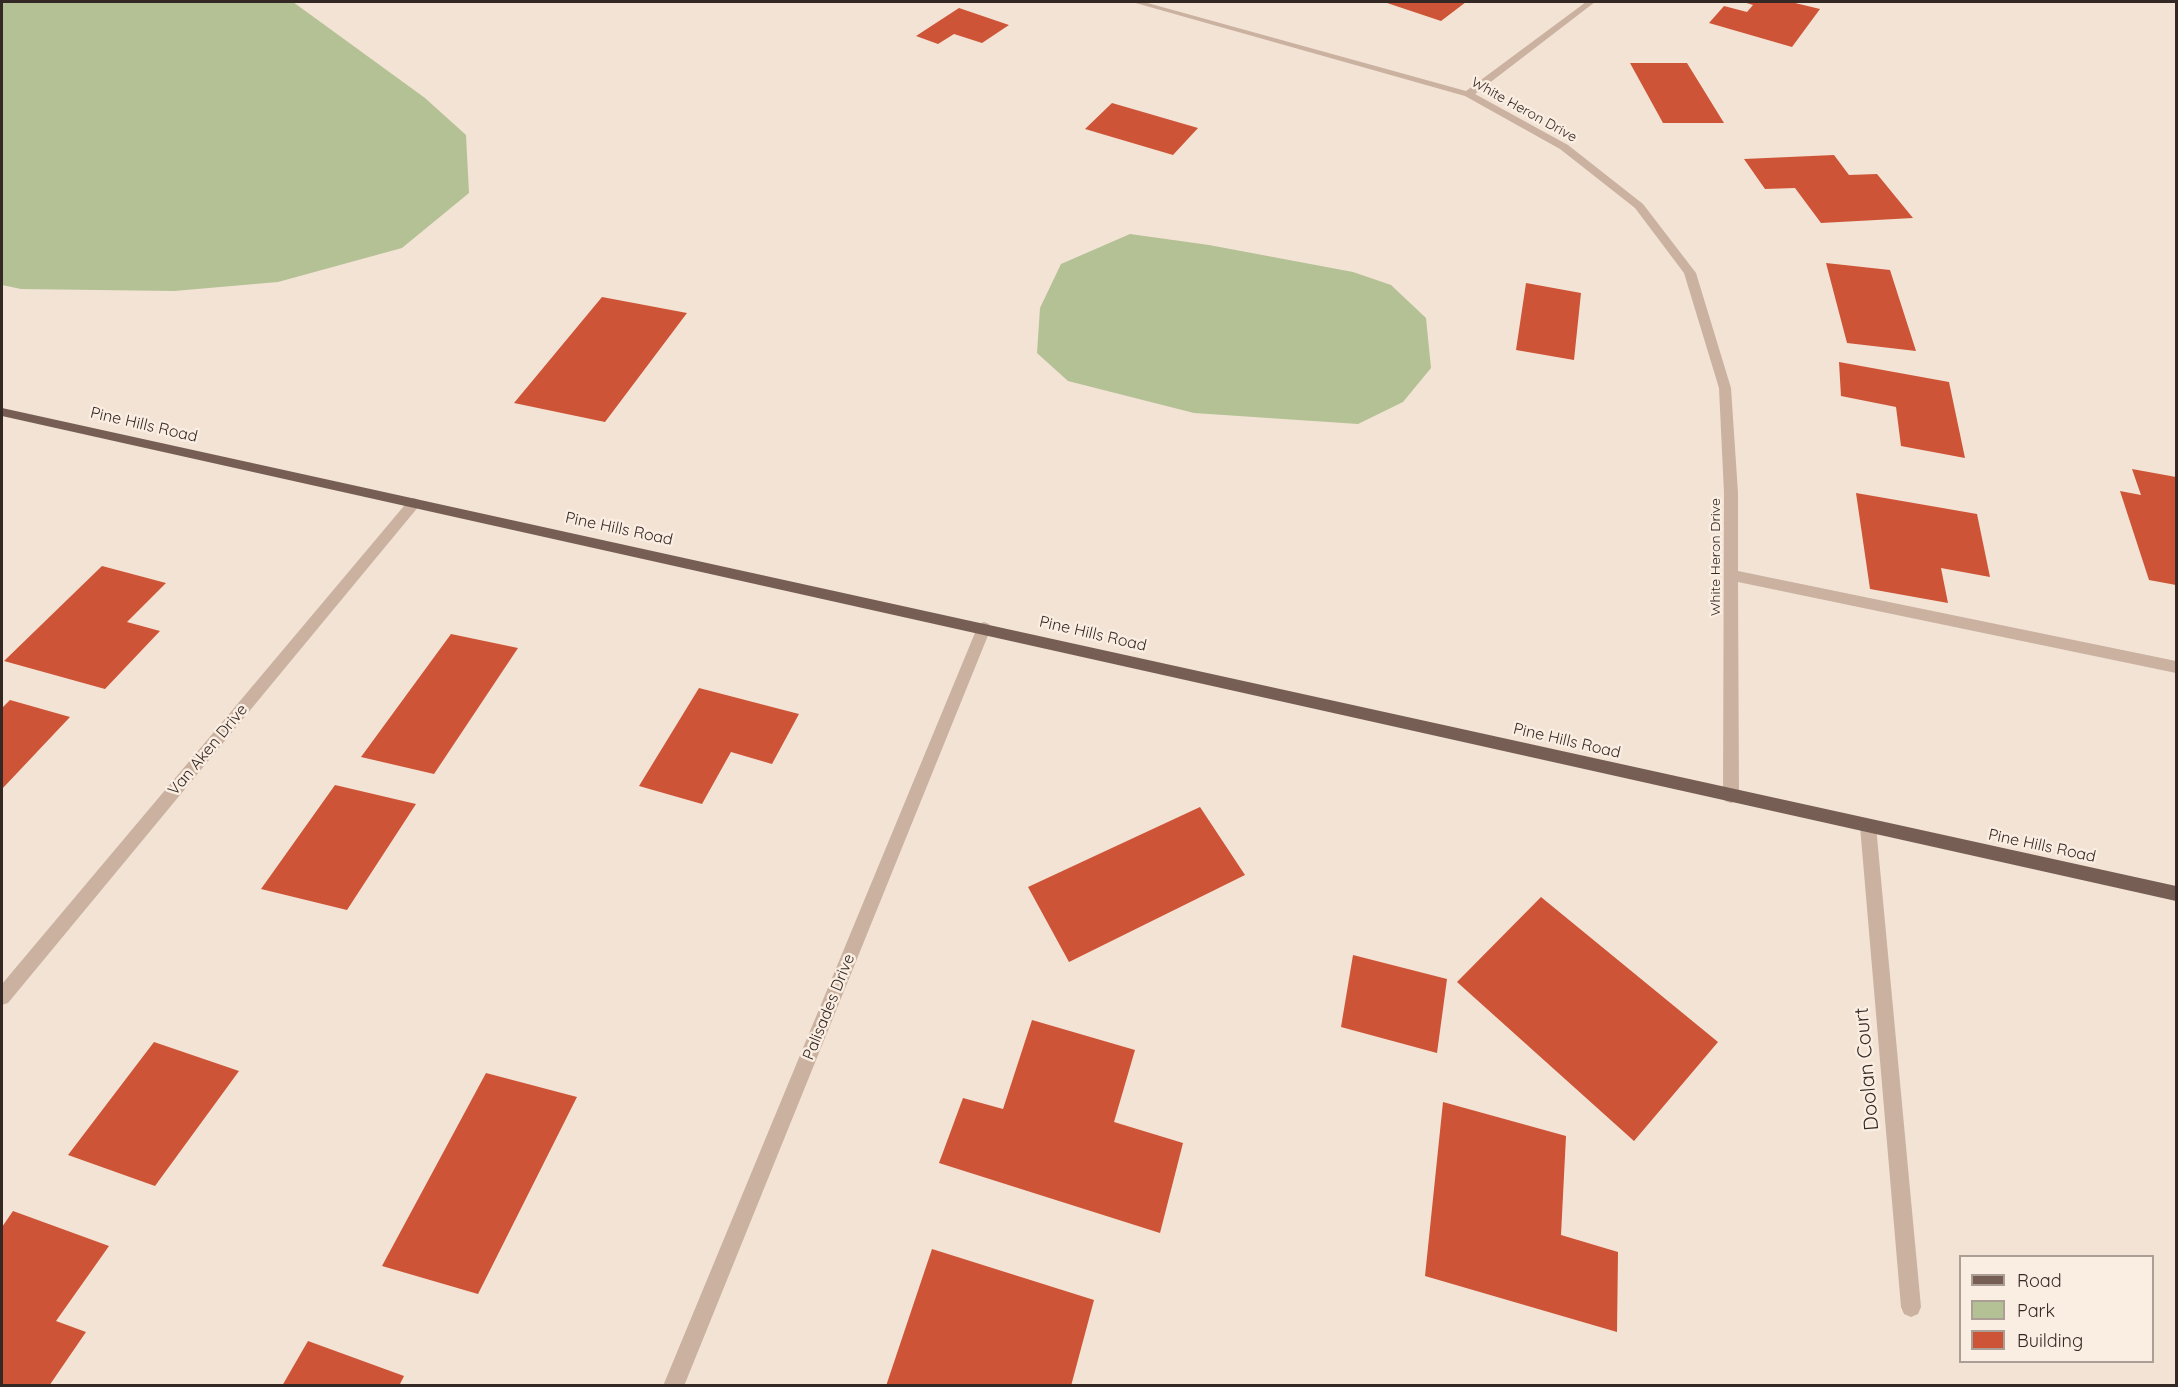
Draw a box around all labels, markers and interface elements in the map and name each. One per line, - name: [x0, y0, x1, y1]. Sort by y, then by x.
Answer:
- street label: White Heron Drive: [1468, 74, 1580, 146]
- street label: Pine Hills Road: [88, 403, 200, 447]
- street label: White Heron Drive: [1708, 498, 1724, 616]
- street label: Pine Hills Road: [563, 508, 675, 550]
- street label: Pine Hills Road: [1037, 612, 1149, 656]
- street label: Van Aken Drive: [164, 700, 252, 800]
- street label: Pine Hills Road: [1511, 719, 1623, 763]
- street label: Pine Hills Road: [1986, 825, 2098, 867]
- street label: Palisades Drive: [799, 951, 859, 1063]
- street label: Doolan Court: [1850, 1006, 1884, 1132]
- legend: [1959, 1255, 2154, 1363]
- text: Road: [2017, 1269, 2062, 1292]
- text: Park: [2017, 1299, 2055, 1322]
- text: Building: [2017, 1329, 2083, 1352]

